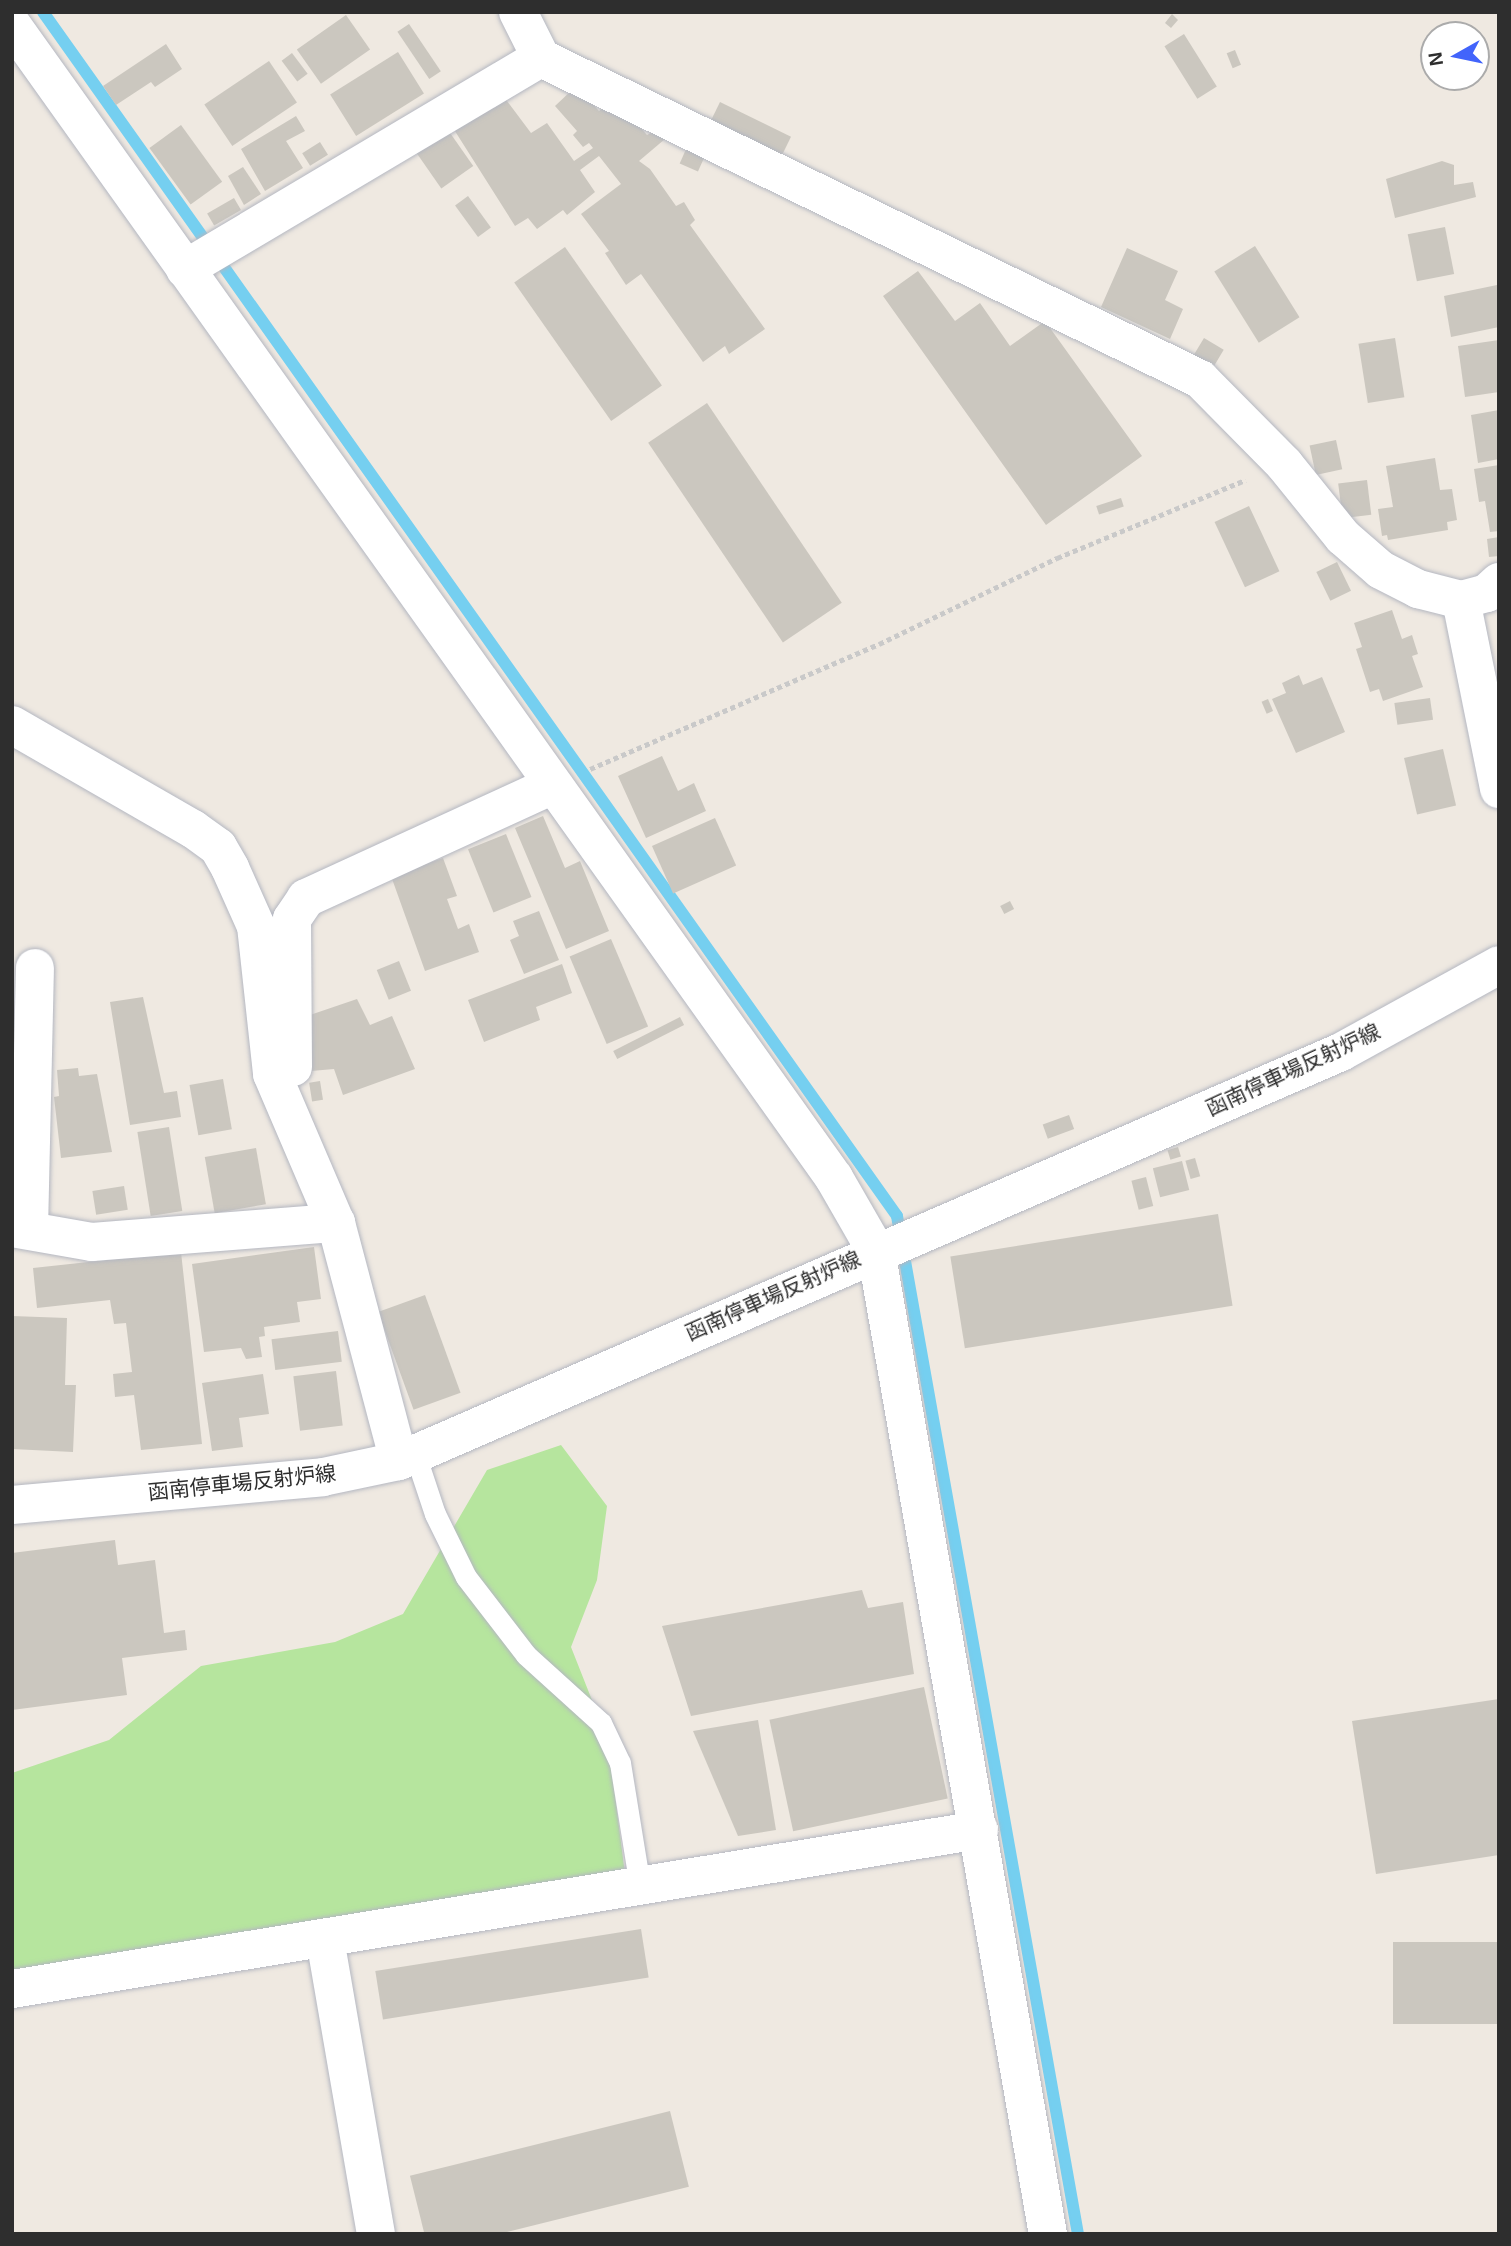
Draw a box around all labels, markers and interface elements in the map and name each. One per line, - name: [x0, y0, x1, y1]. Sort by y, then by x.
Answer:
- north arrow: [1420, 21, 1490, 91]
- text: N: [1424, 51, 1447, 67]
- street label: 函南停車場反射炉線: [1202, 1019, 1384, 1121]
- street label: 函南停車場反射炉線: [682, 1246, 864, 1346]
- street label: 函南停車場反射炉線: [147, 1461, 337, 1505]

